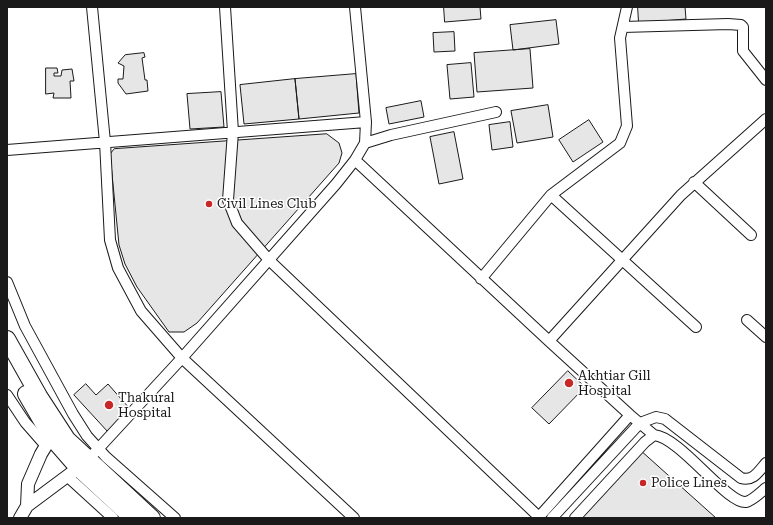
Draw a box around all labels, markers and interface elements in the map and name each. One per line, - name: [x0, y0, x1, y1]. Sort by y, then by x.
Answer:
- place label: Civil Lines Club: [217, 196, 317, 212]
- marker: Civil Lines Club: [204, 199, 214, 209]
- place label: Akhtiar Gill Hospital: [578, 368, 651, 399]
- marker: Akhtiar Gill Hospital: [563, 377, 575, 389]
- place label: Thakural Hospital: [118, 390, 175, 421]
- marker: Thakural Hospital: [103, 399, 115, 411]
- place label: Police Lines: [651, 475, 727, 491]
- marker: Police Lines: [638, 478, 648, 488]

